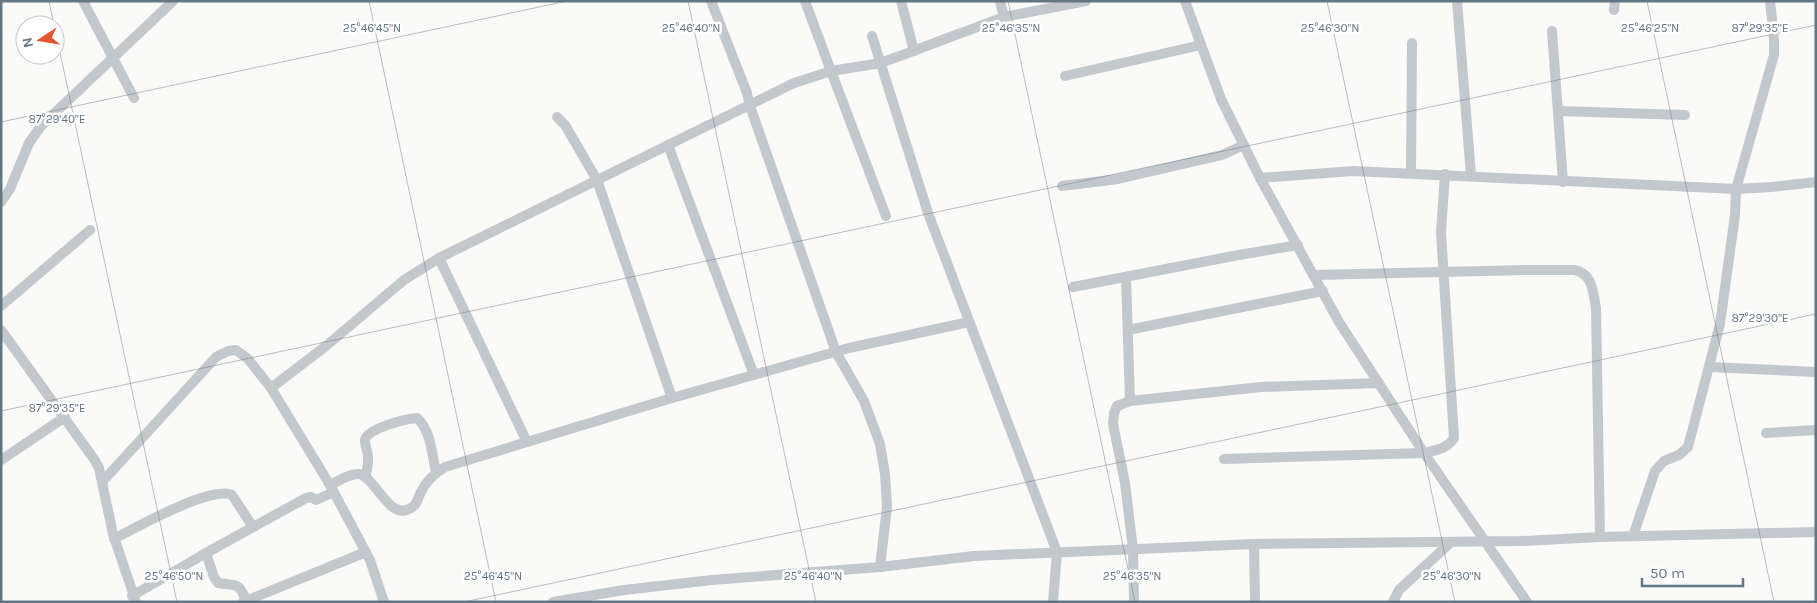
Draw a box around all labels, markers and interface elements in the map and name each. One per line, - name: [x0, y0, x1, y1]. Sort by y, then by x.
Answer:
- north arrow: [15, 15, 65, 65]
- text: 25°46'45"N: [343, 21, 401, 35]
- text: 25°46'40"N: [662, 21, 720, 35]
- text: 25°46'35"N: [982, 21, 1040, 35]
- text: 25°46'30"N: [1300, 21, 1360, 35]
- text: 25°46'25"N: [1621, 21, 1679, 35]
- text: 87°29'35"E: [1732, 21, 1788, 35]
- text: N: [18, 36, 37, 49]
- text: 87°29'40"E: [29, 112, 85, 126]
- text: 87°29'30"E: [1731, 311, 1789, 325]
- text: 87°29'35"E: [29, 401, 85, 415]
- scale bar: [1642, 556, 1743, 588]
- text: 50 m: [1650, 564, 1685, 582]
- text: 25°46'50"N: [145, 569, 203, 583]
- text: 25°46'45"N: [464, 569, 522, 583]
- text: 25°46'40"N: [784, 569, 842, 583]
- text: 25°46'35"N: [1103, 569, 1161, 583]
- text: 25°46'30"N: [1422, 569, 1482, 583]

